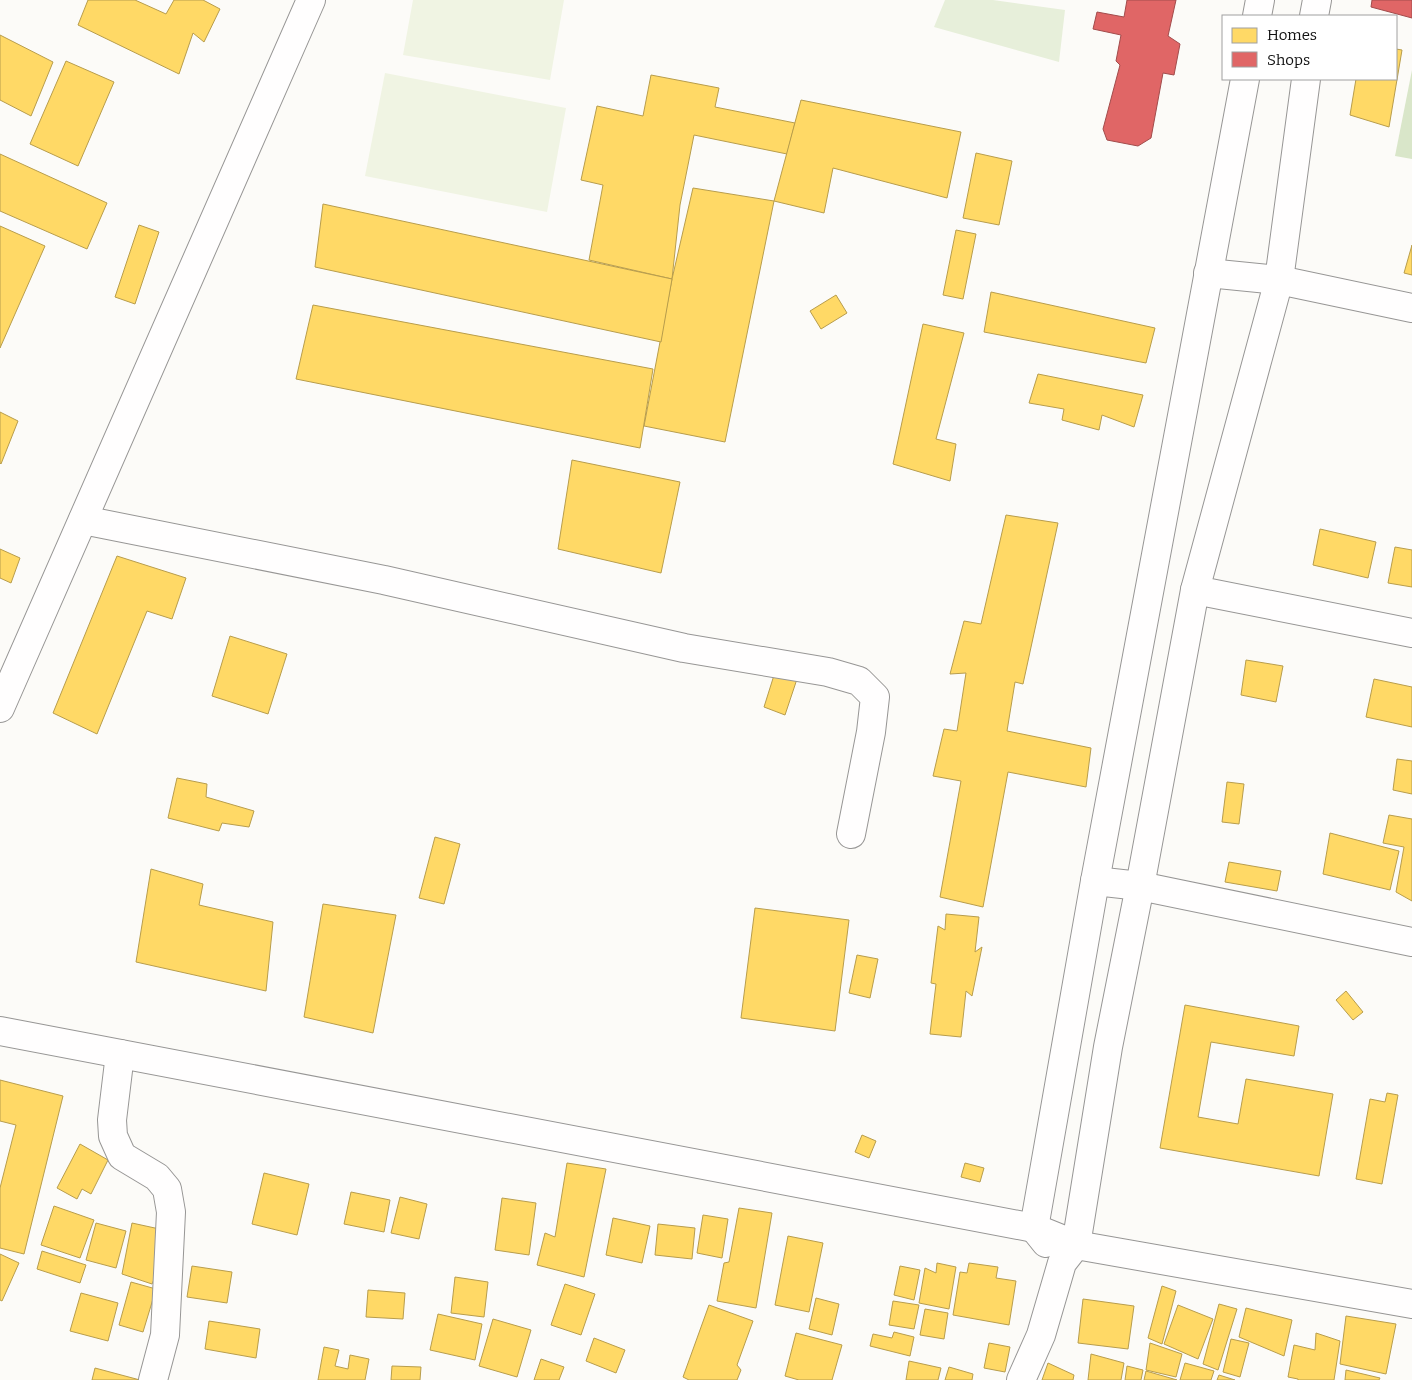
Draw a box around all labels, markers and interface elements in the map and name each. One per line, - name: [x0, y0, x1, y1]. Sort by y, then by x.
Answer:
- legend: [1222, 15, 1397, 80]
- text: Homes: [1267, 26, 1317, 44]
- text: Shops: [1267, 51, 1310, 69]

